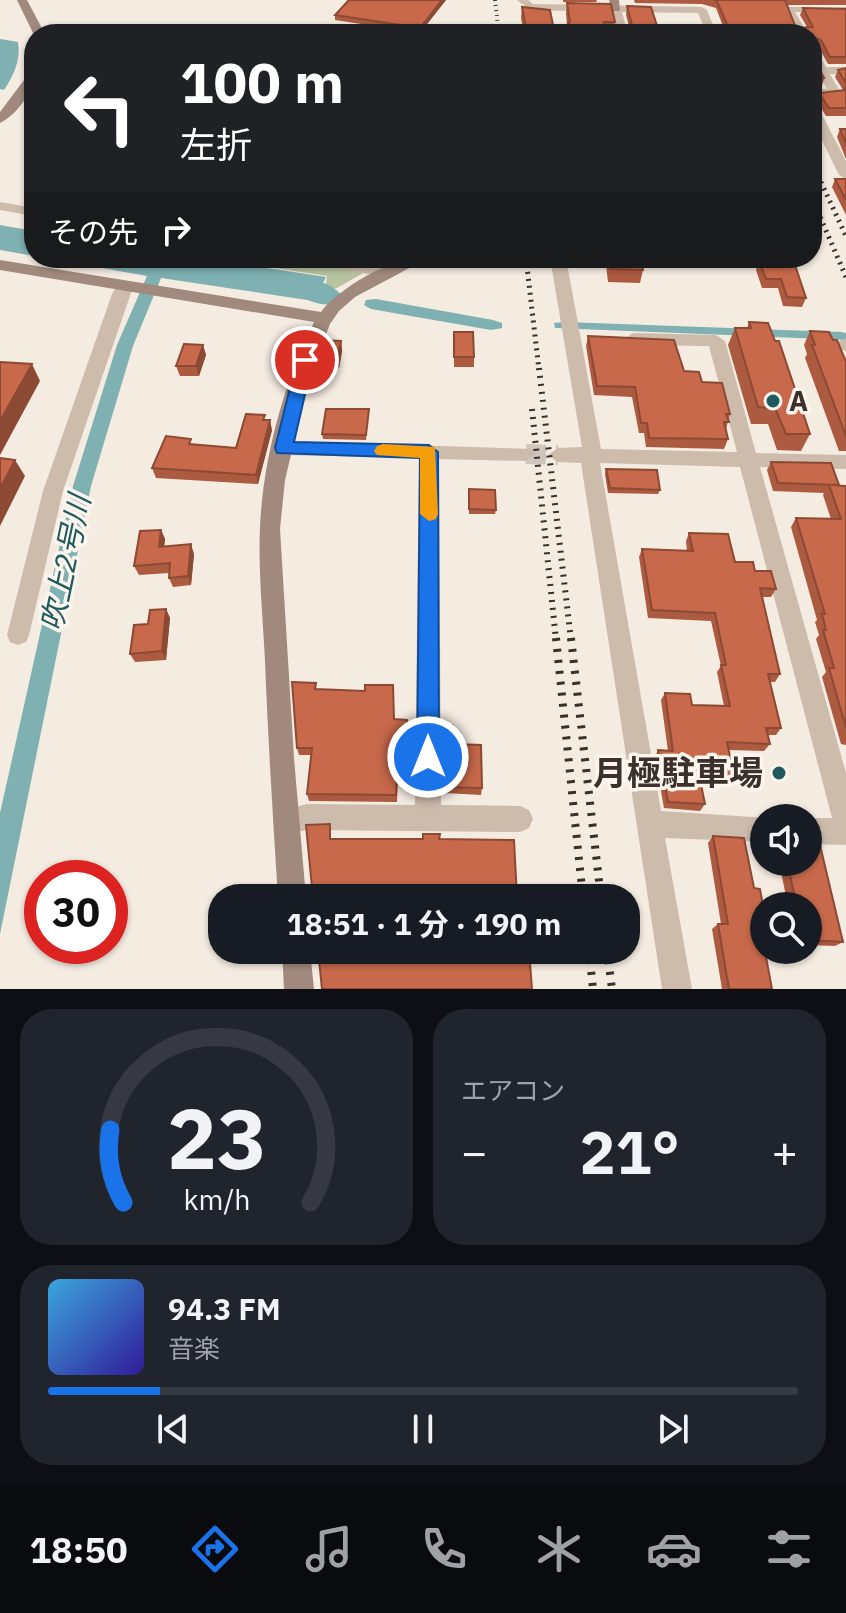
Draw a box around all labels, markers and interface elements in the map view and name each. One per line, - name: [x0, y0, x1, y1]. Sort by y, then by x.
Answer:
- text: 100 m: [180, 46, 344, 118]
- icon: left: [48, 56, 152, 160]
- text: 左折: [180, 121, 252, 168]
- icon: right: [154, 208, 198, 252]
- text: その先: [48, 212, 138, 251]
- pin: [271, 326, 339, 394]
- icon: arrive: [283, 338, 327, 382]
- place label: A: [789, 382, 808, 419]
- marker: A: [764, 392, 782, 410]
- water label: 吹上2号川: [31, 488, 99, 634]
- position arrow: [386, 715, 470, 799]
- place label: 月極駐車場: [593, 750, 763, 794]
- marker: 月極駐車場: [770, 764, 788, 782]
- map controls: [750, 804, 822, 964]
- button: sound: [750, 804, 822, 876]
- speed limit sign: 30: [24, 860, 128, 964]
- button: search: [750, 892, 822, 964]
- text: 18:51 · 1 分 · 190 m: [287, 904, 561, 943]
- text: エアコン: [461, 1073, 565, 1107]
- text: 23: [167, 1084, 266, 1192]
- text: 21°: [579, 1112, 680, 1191]
- text: −: [461, 1123, 487, 1180]
- text: +: [772, 1123, 798, 1180]
- text: km/h: [183, 1181, 250, 1218]
- text: 94.3 FM: [168, 1289, 281, 1328]
- text: 音楽: [168, 1331, 220, 1365]
- icon: previous: [151, 1407, 195, 1451]
- icon: pause: [401, 1407, 445, 1451]
- icon: next: [651, 1407, 695, 1451]
- icon: directions: [187, 1521, 243, 1577]
- icon: music: [301, 1521, 357, 1577]
- icon: phone: [416, 1521, 472, 1577]
- icon: climate: [531, 1521, 587, 1577]
- icon: car: [646, 1521, 702, 1577]
- icon: filters: [761, 1521, 817, 1577]
- text: 18:50: [29, 1526, 128, 1573]

